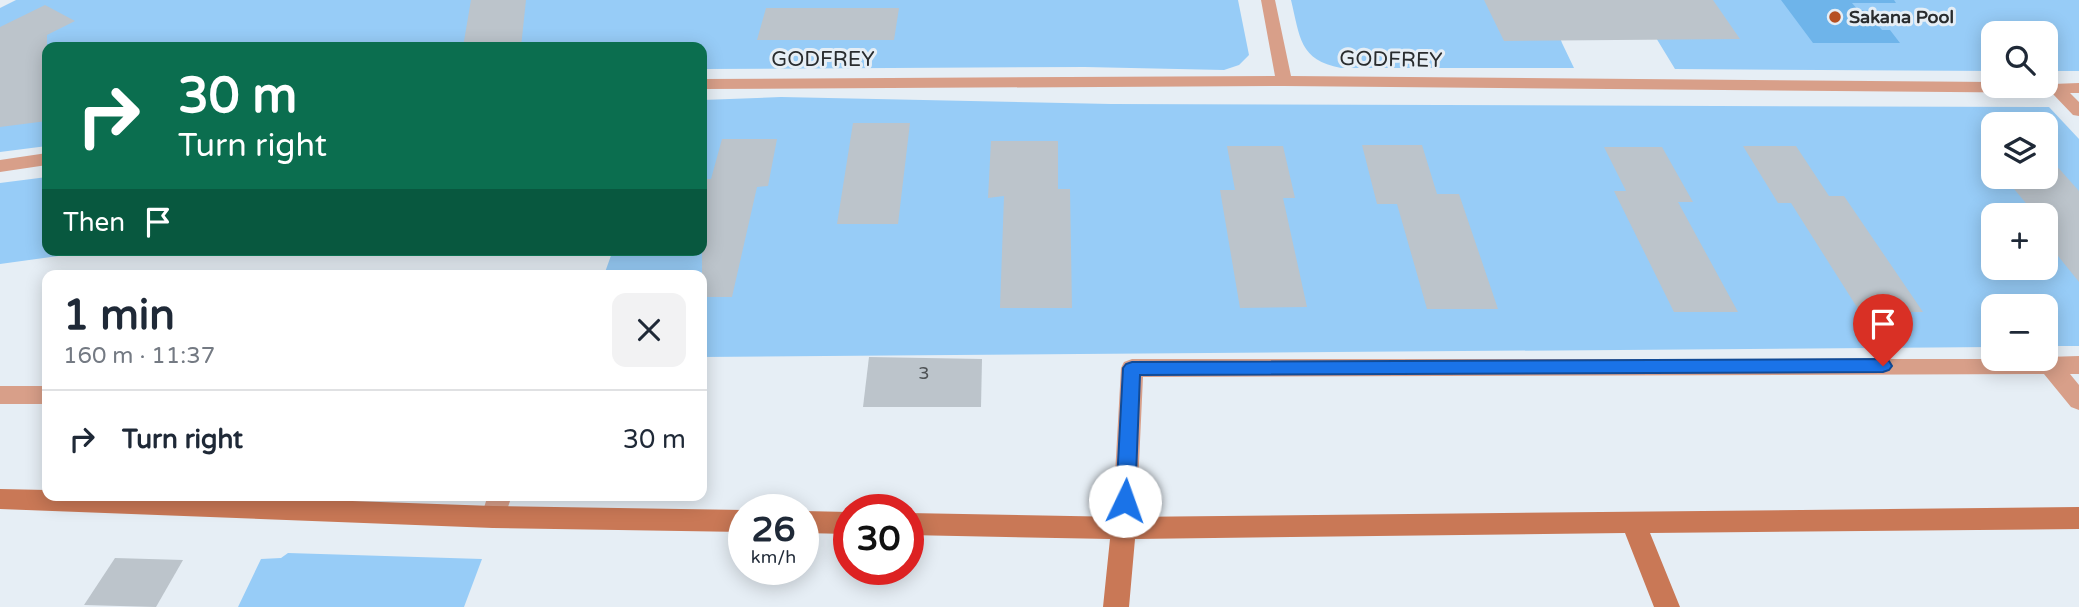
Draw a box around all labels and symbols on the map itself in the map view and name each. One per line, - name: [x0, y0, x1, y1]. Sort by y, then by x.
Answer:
- place label: Sakana Pool: [1849, 6, 1954, 28]
- marker: Sakana Pool: [1827, 9, 1843, 25]
- street label: GODFREY: [1339, 46, 1443, 73]
- street label: GODFREY: [771, 47, 875, 72]
- pin: [1853, 294, 1913, 366]
- house number: 3: [918, 362, 930, 384]
- position arrow: [1088, 464, 1162, 538]
- speed limit sign: 30: [833, 494, 924, 585]

